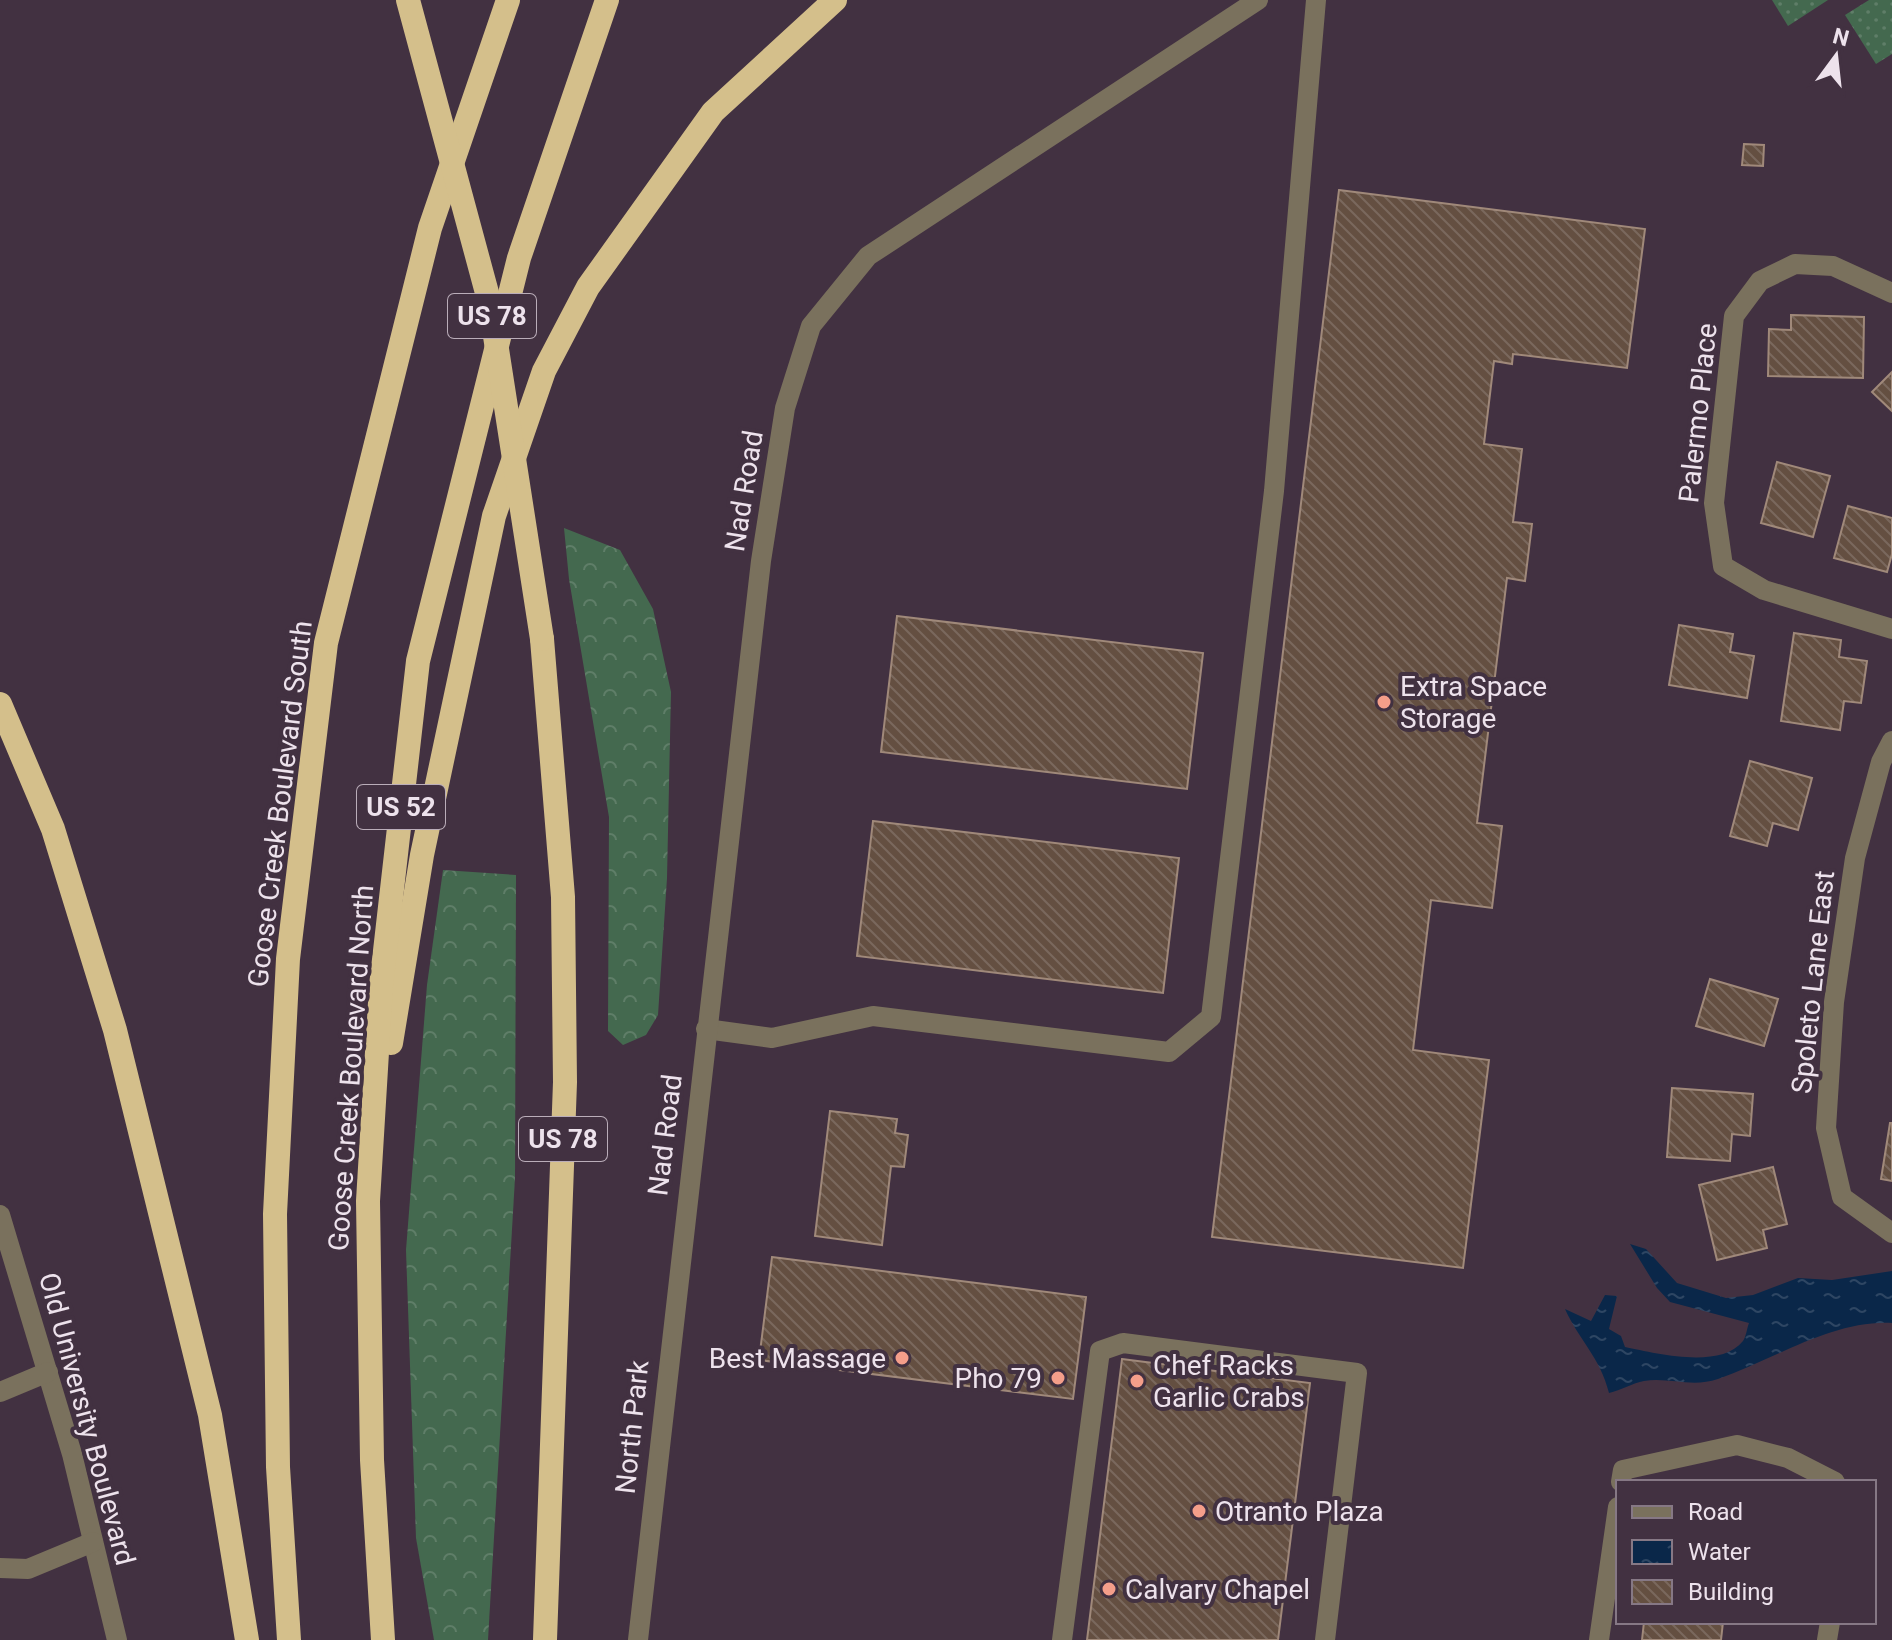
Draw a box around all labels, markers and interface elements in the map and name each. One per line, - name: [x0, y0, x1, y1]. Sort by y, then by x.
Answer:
- north arrow: [1796, 16, 1876, 96]
- text: N: [1830, 23, 1852, 51]
- road number: US 78: [448, 294, 536, 338]
- street label: Palermo Place: [1672, 321, 1724, 505]
- street label: Nad Road: [718, 428, 770, 554]
- street label: Goose Creek Boulevard South: [241, 619, 319, 989]
- place label: Extra Space Storage: [1400, 670, 1547, 735]
- marker: Extra Space Storage: [1375, 693, 1393, 711]
- road number: US 52: [357, 785, 445, 829]
- street label: Spoleto Lane East: [1785, 869, 1841, 1095]
- street label: Goose Creek Boulevard North: [322, 884, 380, 1252]
- street label: Nad Road: [641, 1072, 689, 1198]
- road number: US 78: [519, 1117, 607, 1161]
- street label: Old University Boulevard: [32, 1269, 142, 1569]
- place label: Best Massage: [709, 1342, 886, 1375]
- marker: Best Massage: [893, 1349, 911, 1367]
- place label: Chef Racks Garlic Crabs: [1153, 1349, 1305, 1414]
- street label: North Park: [609, 1358, 656, 1495]
- place label: Pho 79: [955, 1362, 1042, 1395]
- marker: Pho 79: [1049, 1369, 1067, 1387]
- marker: Chef Racks Garlic Crabs: [1128, 1372, 1146, 1390]
- legend: [1616, 1480, 1876, 1624]
- place label: Otranto Plaza: [1215, 1495, 1384, 1528]
- text: Road: [1688, 1498, 1743, 1526]
- marker: Otranto Plaza: [1190, 1502, 1208, 1520]
- text: Water: [1688, 1538, 1751, 1566]
- place label: Calvary Chapel: [1125, 1573, 1310, 1606]
- text: Building: [1688, 1578, 1774, 1606]
- marker: Calvary Chapel: [1100, 1580, 1118, 1598]

